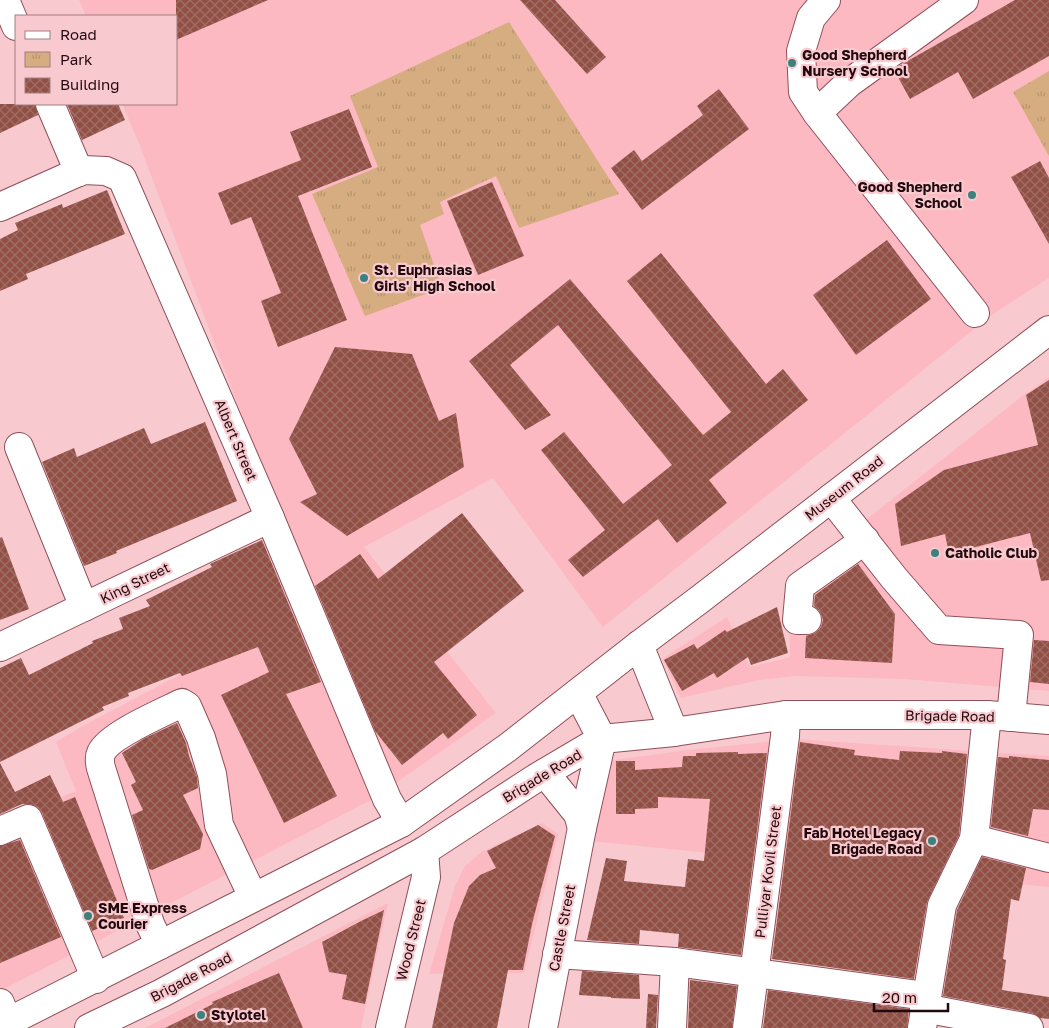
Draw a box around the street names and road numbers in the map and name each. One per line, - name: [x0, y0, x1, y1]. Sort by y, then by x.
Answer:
- street label: Albert Street: [212, 397, 261, 483]
- street label: Museum Road: [801, 452, 886, 523]
- street label: King Street: [97, 558, 172, 607]
- street label: Brigade Road: [905, 706, 995, 725]
- street label: Brigade Road: [499, 745, 585, 806]
- street label: Pulliyar Kovil Street: [751, 805, 784, 939]
- street label: Castle Street: [545, 883, 578, 973]
- street label: Wood Street: [392, 897, 429, 982]
- street label: Brigade Road: [147, 948, 234, 1005]

